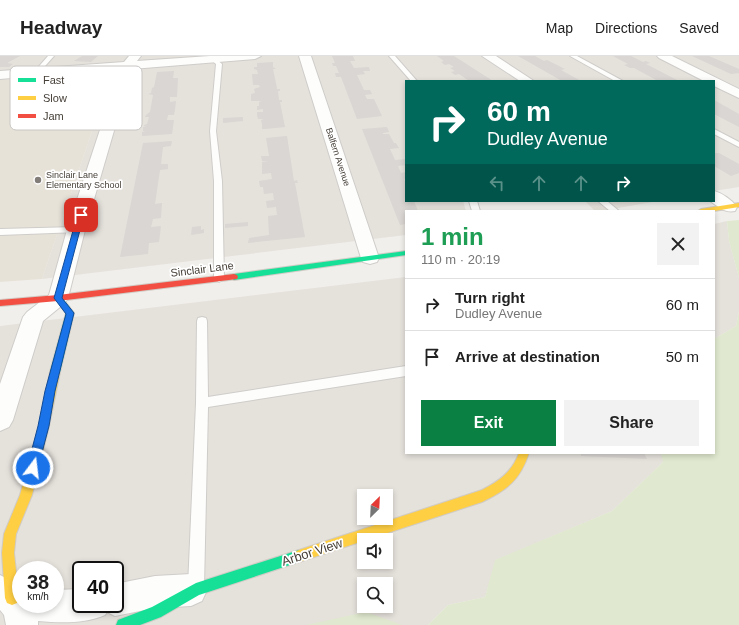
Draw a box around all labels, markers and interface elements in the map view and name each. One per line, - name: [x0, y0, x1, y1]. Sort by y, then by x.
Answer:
- text: Headway: [20, 17, 102, 38]
- text: Map: [546, 20, 573, 36]
- text: Directions: [595, 20, 657, 36]
- text: Saved: [679, 20, 719, 36]
- legend: [10, 66, 142, 130]
- text: Fast: [43, 74, 64, 86]
- text: Slow: [43, 92, 67, 104]
- icon: right: [421, 96, 473, 148]
- text: 60 m: [487, 96, 551, 127]
- text: Jam: [43, 110, 64, 122]
- street label: Balfern Avenue: [324, 126, 352, 188]
- text: Dudley Avenue: [487, 129, 608, 149]
- place label: Sinclair Lane Elementary School: [46, 170, 122, 190]
- icon: left: [486, 172, 508, 194]
- icon: ahead: [528, 172, 550, 194]
- icon: ahead: [570, 172, 592, 194]
- icon: right: [612, 172, 634, 194]
- marker: Sinclair Lane Elementary School: [33, 175, 43, 185]
- pin: [64, 198, 98, 232]
- icon: arrive: [70, 204, 92, 226]
- text: 1 min: [421, 223, 484, 250]
- button: close: [657, 223, 699, 265]
- text: 110 m · 20:19: [421, 252, 500, 267]
- street label: Sinclair Lane: [170, 259, 234, 279]
- text: Turn right: [455, 289, 525, 306]
- icon: right: [421, 294, 443, 316]
- text: 60 m: [666, 296, 699, 313]
- text: Dudley Avenue: [455, 306, 542, 321]
- icon: arrive: [421, 346, 443, 368]
- text: Arrive at destination: [455, 348, 600, 365]
- text: 50 m: [666, 348, 699, 365]
- button: Exit: [421, 400, 556, 446]
- button: Share: [564, 400, 699, 446]
- position arrow: [12, 447, 54, 489]
- north arrow: [357, 489, 393, 525]
- map controls: [357, 489, 393, 613]
- button: sound: [357, 533, 393, 569]
- street label: Arbor View: [280, 535, 345, 569]
- speed limit sign: 40: [72, 561, 124, 613]
- text: 38: [27, 571, 49, 593]
- button: search: [357, 577, 393, 613]
- text: km/h: [27, 591, 49, 602]

